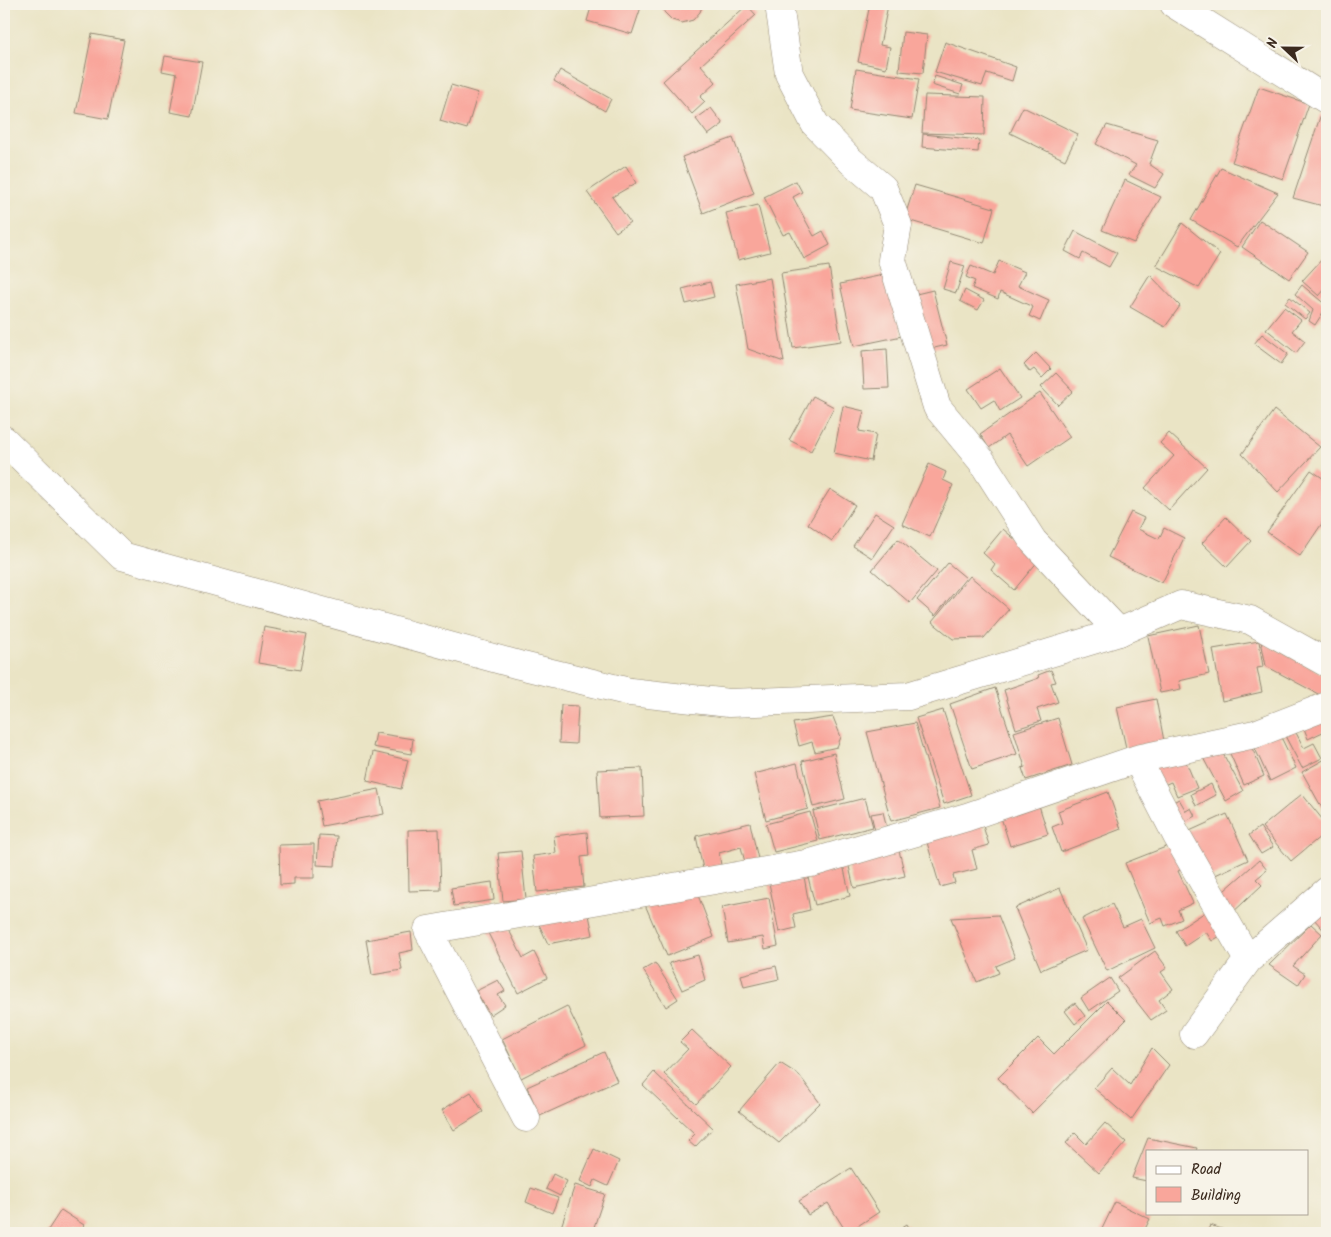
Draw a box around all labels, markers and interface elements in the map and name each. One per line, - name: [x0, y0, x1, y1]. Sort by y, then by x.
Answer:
- north arrow: [1258, 22, 1308, 72]
- text: N: [1261, 35, 1285, 52]
- legend: [1146, 1150, 1308, 1214]
- text: Road: [1191, 1158, 1222, 1182]
- text: Building: [1191, 1184, 1241, 1208]

